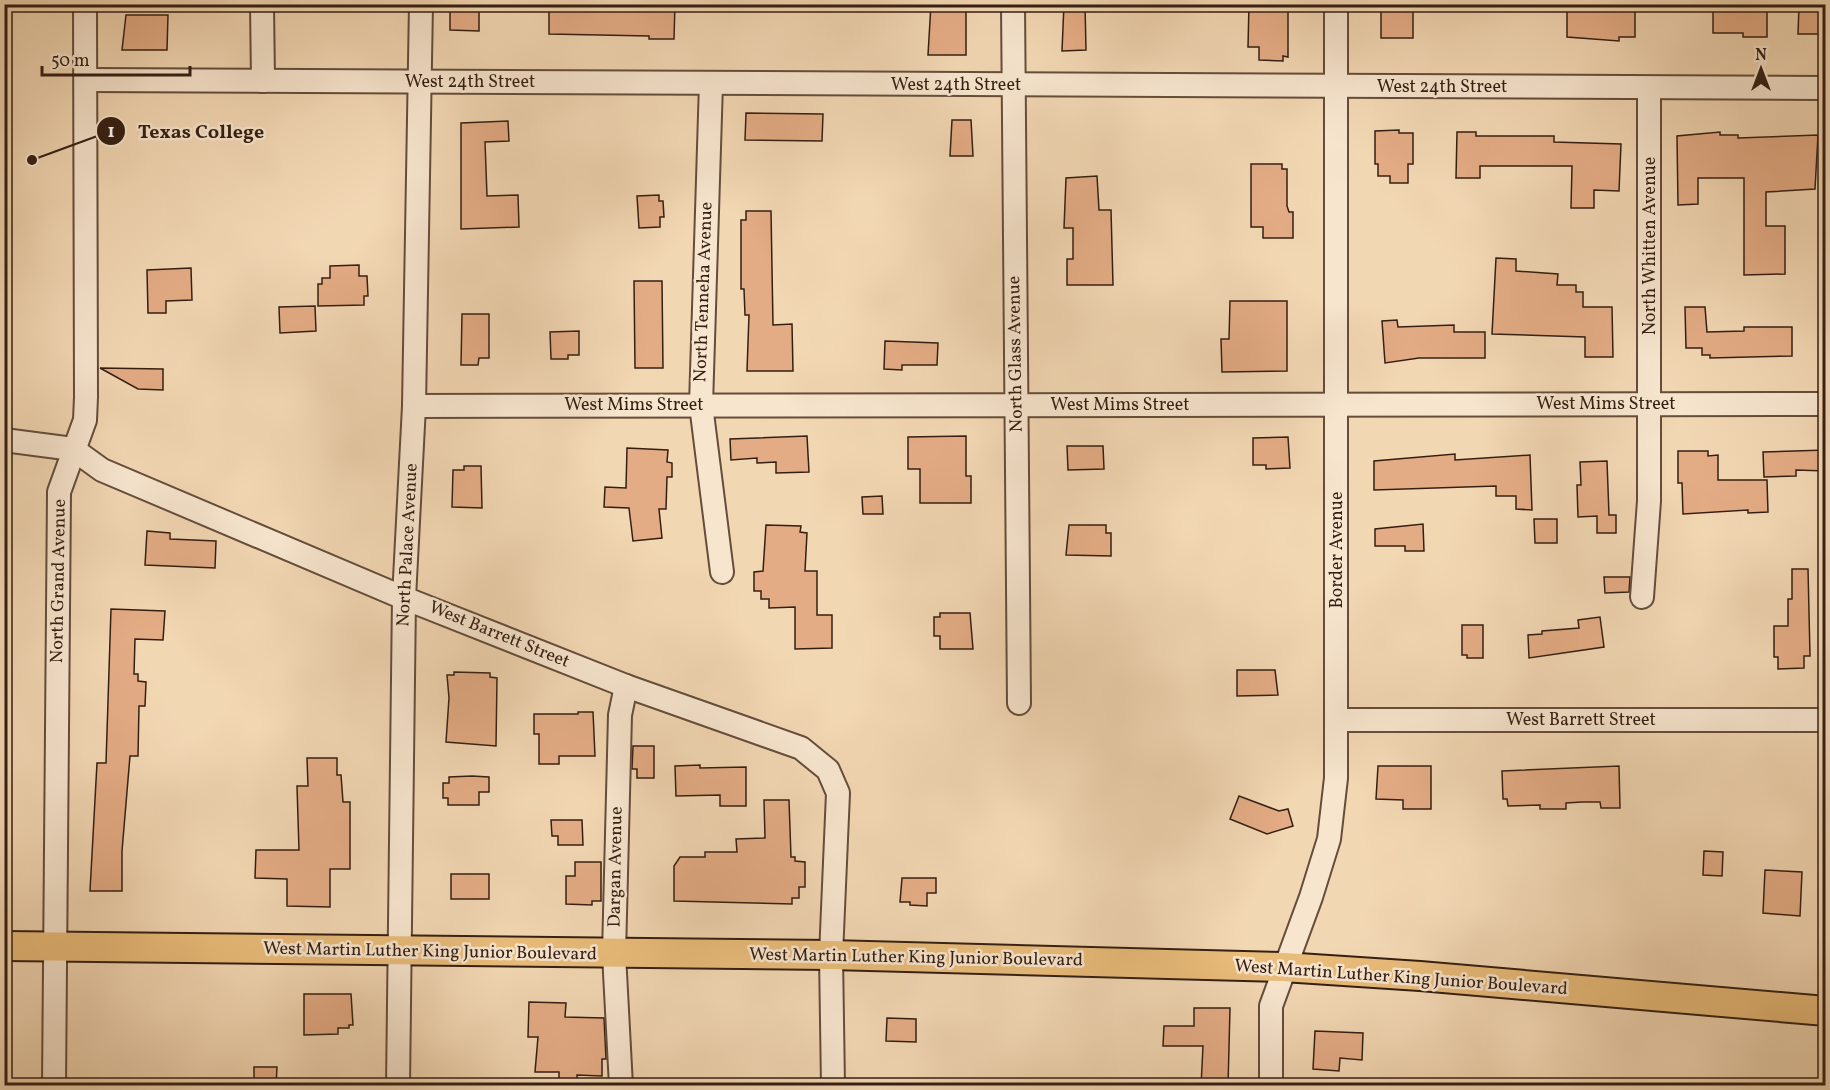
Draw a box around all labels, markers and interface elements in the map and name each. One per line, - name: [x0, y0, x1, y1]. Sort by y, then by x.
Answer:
- scale bar: [42, 39, 190, 77]
- north arrow: [1731, 39, 1791, 99]
- text: N: [1755, 45, 1767, 67]
- text: 50 m: [51, 49, 90, 74]
- street label: West 24th Street: [405, 70, 535, 95]
- street label: West 24th Street: [891, 73, 1021, 98]
- street label: West 24th Street: [1377, 75, 1507, 100]
- callout: Texas College: [96, 112, 276, 150]
- text: Texas College: [138, 119, 264, 147]
- text: 1: [107, 120, 115, 145]
- street label: North Whitten Avenue: [1638, 157, 1663, 335]
- street label: North Tenneha Avenue: [688, 201, 720, 383]
- street label: North Glass Avenue: [1002, 276, 1030, 432]
- street label: West Mims Street: [1536, 392, 1676, 417]
- street label: West Mims Street: [564, 393, 704, 418]
- street label: West Mims Street: [1050, 393, 1190, 418]
- street label: North Palace Avenue: [391, 462, 425, 628]
- street label: Border Avenue: [1325, 491, 1350, 609]
- street label: North Grand Avenue: [45, 499, 73, 663]
- street label: West Barrett Street: [425, 595, 573, 675]
- street label: West Barrett Street: [1506, 708, 1656, 733]
- street label: Dargan Avenue: [602, 806, 630, 928]
- street label: West Martin Luther King Junior Boulevard: [263, 937, 597, 967]
- street label: West Martin Luther King Junior Boulevard: [749, 943, 1083, 973]
- street label: West Martin Luther King Junior Boulevard: [1234, 954, 1568, 1002]

